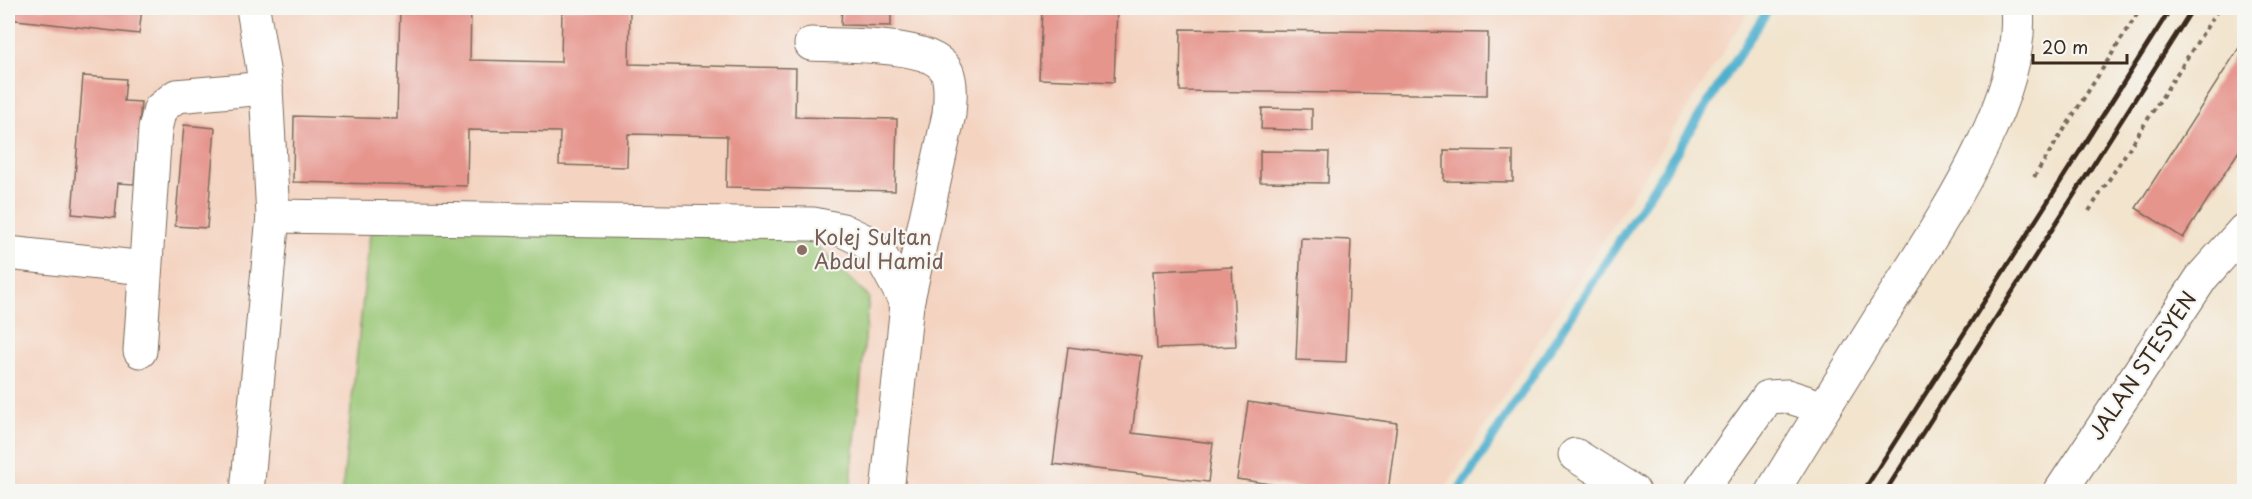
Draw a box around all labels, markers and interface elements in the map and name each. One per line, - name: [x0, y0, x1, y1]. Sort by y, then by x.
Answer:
- scale bar: [2033, 27, 2128, 65]
- text: 20 m: [2042, 33, 2088, 60]
- place label: Kolej Sultan Abdul Hamid: [814, 220, 944, 276]
- marker: Kolej Sultan Abdul Hamid: [795, 243, 809, 257]
- street label: JALAN STESYEN: [2079, 284, 2203, 446]

